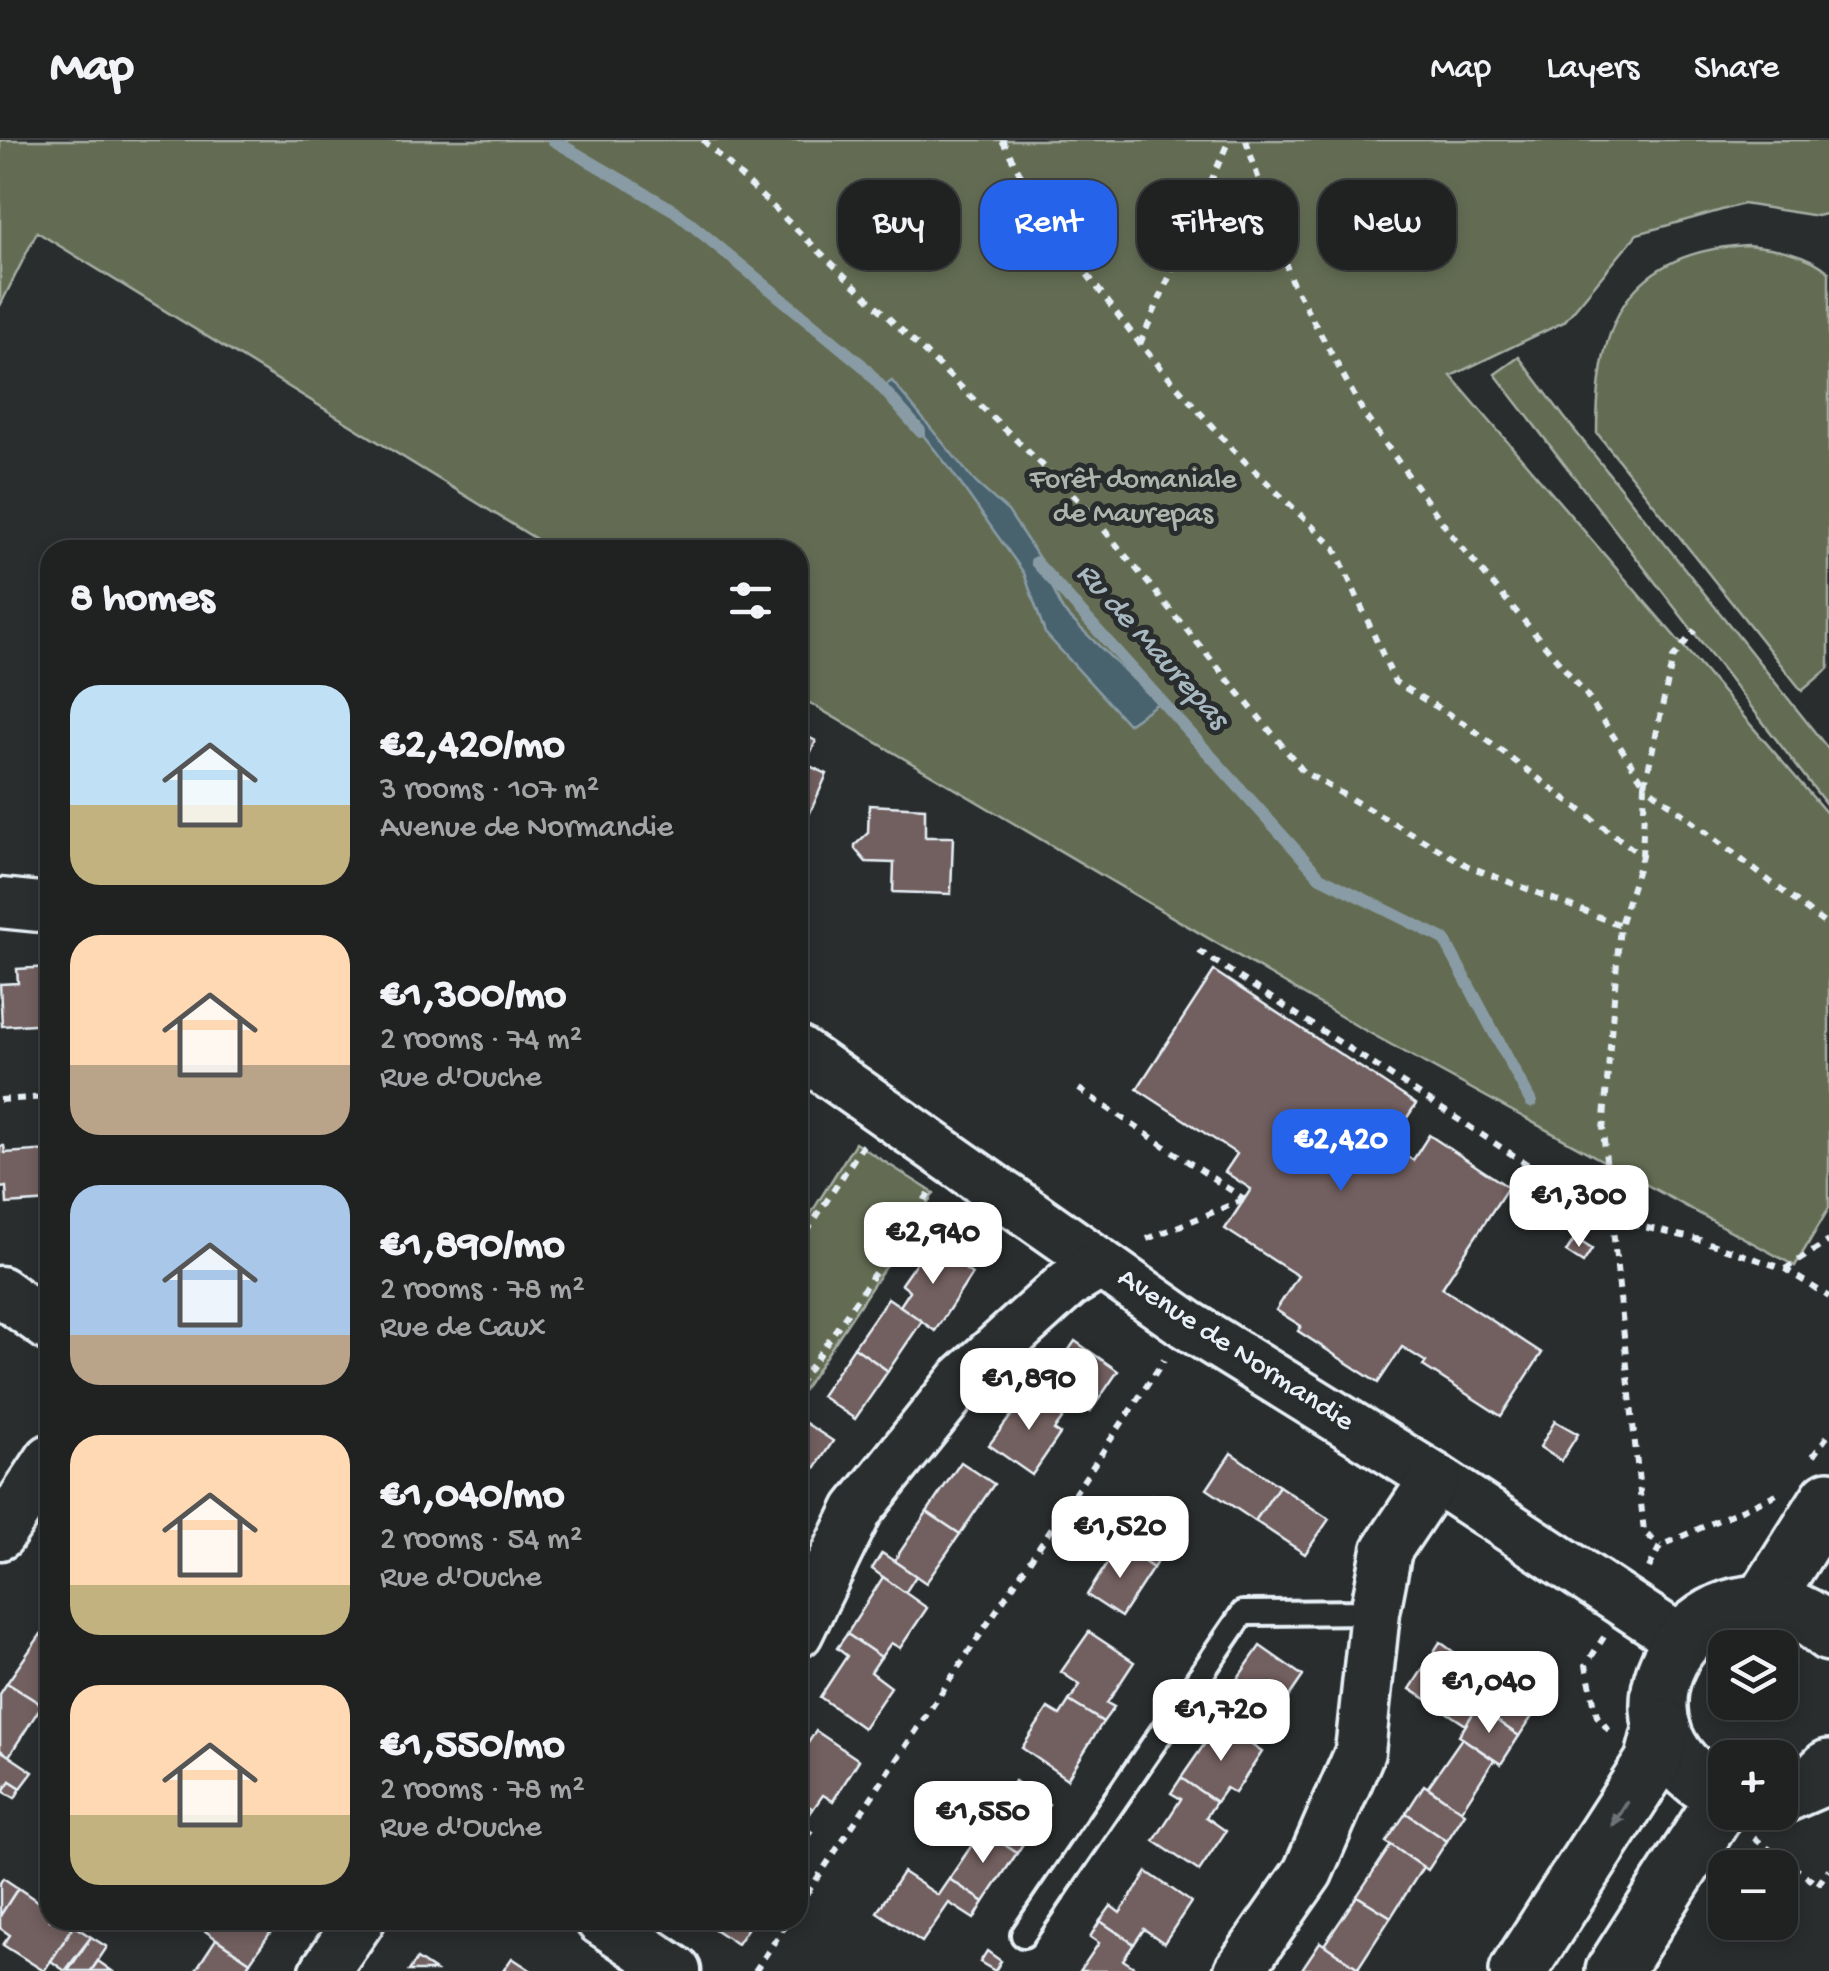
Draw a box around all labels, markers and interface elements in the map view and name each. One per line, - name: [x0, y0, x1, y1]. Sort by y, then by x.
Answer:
- text: Map: [50, 41, 134, 98]
- text: Map: [1430, 49, 1491, 90]
- text: Layers: [1546, 49, 1639, 90]
- text: Share: [1694, 49, 1779, 90]
- chip: Buy: [838, 180, 960, 270]
- chip: Rent: [980, 180, 1117, 270]
- chip: Filters: [1137, 180, 1298, 270]
- chip: New: [1318, 180, 1456, 270]
- park label: Forêt domaniale de Maurepas: [1029, 464, 1237, 533]
- water label: Ru de Maurepas: [1067, 556, 1238, 740]
- icon: filters: [723, 573, 778, 628]
- text: 8 homes: [70, 576, 214, 625]
- text: €2,420/mo: [380, 723, 565, 772]
- icon: home: [150, 725, 270, 845]
- text: 3 rooms · 107 m²: [380, 772, 599, 810]
- text: Avenue de Normandie: [380, 810, 673, 848]
- text: €1,300/mo: [380, 973, 566, 1022]
- icon: home: [150, 975, 270, 1095]
- text: 2 rooms · 74 m²: [380, 1022, 582, 1060]
- text: Rue d'Ouche: [380, 1060, 542, 1098]
- pin: €2,420: [1260, 1109, 1422, 1194]
- text: €2,420: [1294, 1122, 1388, 1160]
- pin: €1,300: [1498, 1165, 1660, 1250]
- text: €1,300: [1532, 1178, 1626, 1216]
- pin: €2,940: [852, 1202, 1014, 1287]
- text: €2,940: [886, 1215, 980, 1253]
- text: €1,890/mo: [380, 1223, 565, 1272]
- icon: home: [150, 1225, 270, 1345]
- street label: Avenue de Normandie: [1110, 1261, 1360, 1441]
- text: 2 rooms · 78 m²: [380, 1272, 585, 1310]
- text: Rue de Caux: [380, 1310, 546, 1348]
- pin: €1,890: [948, 1348, 1110, 1433]
- text: €1,890: [982, 1361, 1076, 1399]
- text: €1,040/mo: [380, 1473, 564, 1522]
- icon: home: [150, 1475, 270, 1595]
- pin: €1,520: [1039, 1496, 1201, 1581]
- text: €1,520: [1074, 1509, 1166, 1547]
- text: 2 rooms · 54 m²: [380, 1522, 582, 1560]
- text: Rue d'Ouche: [380, 1560, 542, 1598]
- map controls: [1708, 1630, 1798, 1940]
- button: layers: [1708, 1630, 1798, 1720]
- pin: €1,040: [1408, 1651, 1570, 1736]
- text: €1,040: [1442, 1664, 1536, 1702]
- pin: €1,720: [1140, 1679, 1302, 1764]
- text: €1,720: [1175, 1692, 1267, 1730]
- text: €1,550/mo: [380, 1723, 565, 1772]
- icon: home: [150, 1725, 270, 1845]
- button: +: [1708, 1740, 1798, 1830]
- text: 2 rooms · 78 m²: [380, 1772, 585, 1810]
- pin: €1,550: [902, 1781, 1064, 1866]
- text: €1,550: [936, 1794, 1030, 1832]
- one-way arrow: [1611, 1800, 1629, 1828]
- text: Rue d'Ouche: [380, 1810, 542, 1848]
- button: −: [1708, 1850, 1798, 1940]

